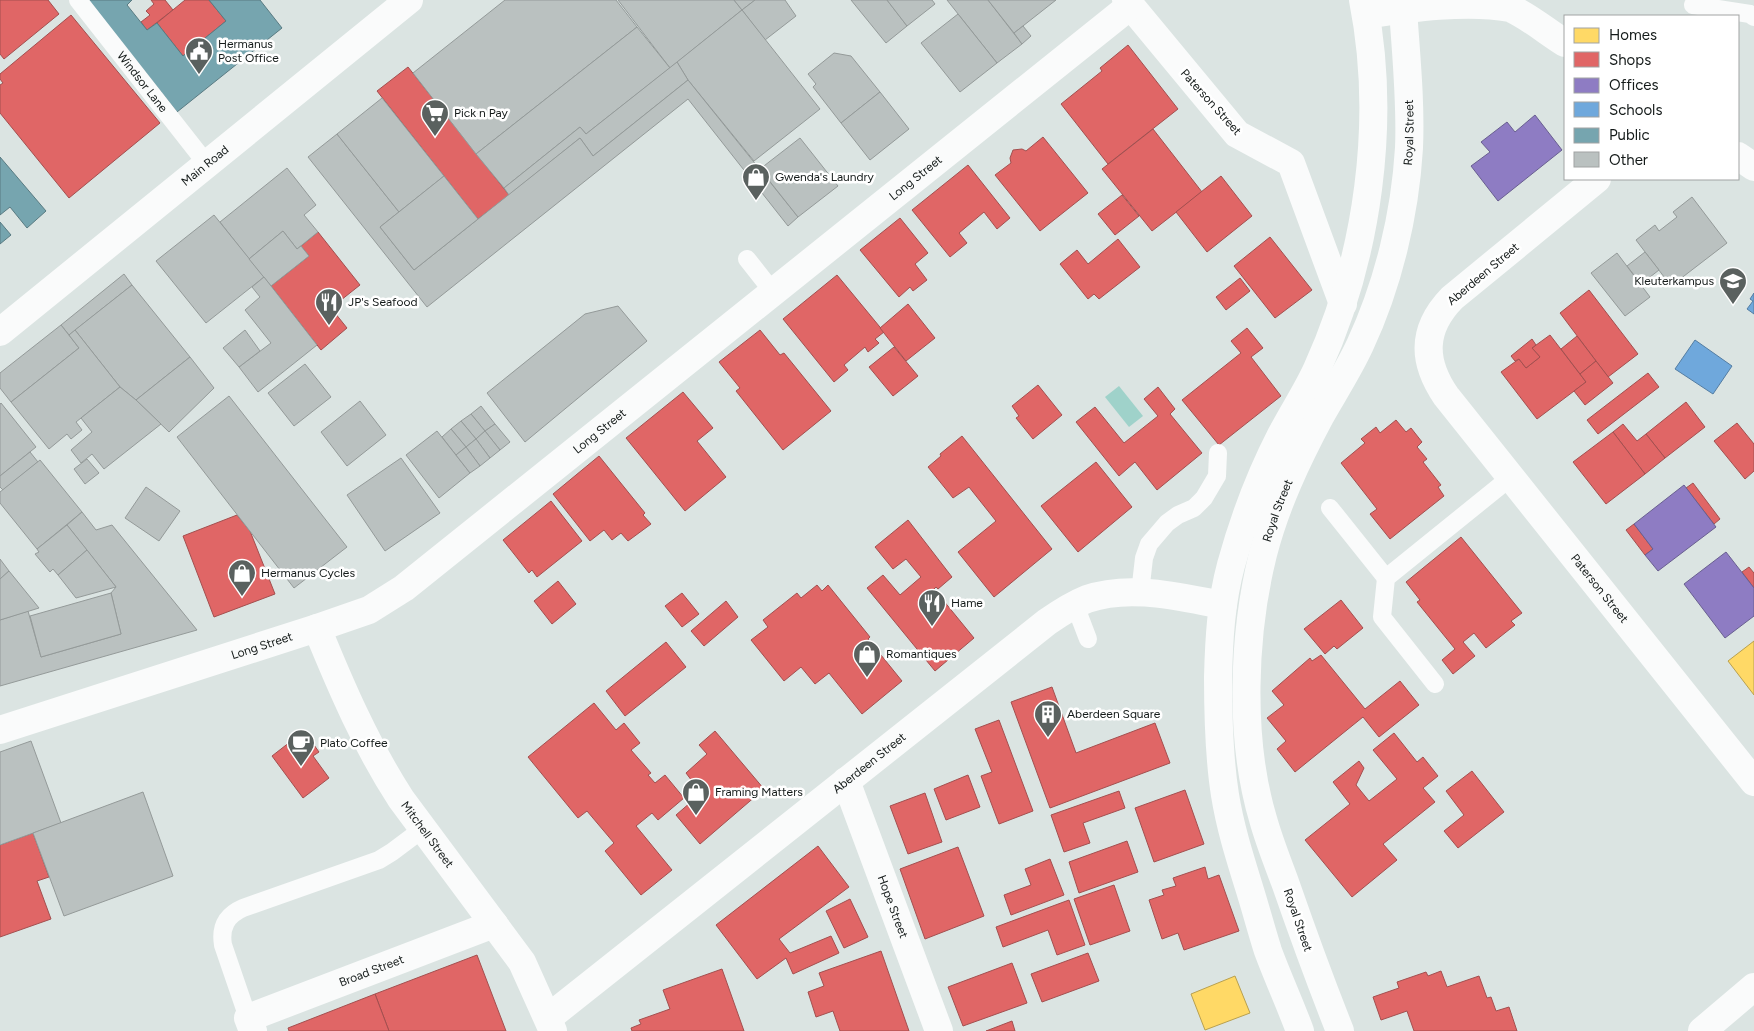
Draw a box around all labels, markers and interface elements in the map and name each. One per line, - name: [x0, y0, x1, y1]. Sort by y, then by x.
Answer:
- legend: [1564, 15, 1739, 180]
- text: Homes: [1609, 26, 1657, 44]
- public building icon: Hermanus Post Office: [184, 36, 214, 75]
- place label: Hermanus Post Office: [218, 37, 279, 65]
- street label: Windsor Lane: [114, 49, 171, 115]
- text: Shops: [1609, 51, 1651, 69]
- street label: Paterson Street: [1178, 66, 1245, 138]
- text: Offices: [1609, 76, 1659, 94]
- supermarket icon: Pick n Pay: [420, 98, 450, 137]
- street label: Royal Street: [1401, 99, 1416, 166]
- text: Schools: [1609, 101, 1662, 119]
- place label: Pick n Pay: [454, 106, 509, 120]
- text: Public: [1609, 126, 1650, 144]
- street label: Main Road: [179, 142, 231, 189]
- text: Other: [1609, 151, 1648, 169]
- street label: Long Street: [886, 152, 945, 203]
- shop icon: Gwenda's Laundry: [741, 162, 771, 201]
- place label: Gwenda's Laundry: [775, 170, 875, 184]
- street label: Aberdeen Street: [1444, 240, 1522, 308]
- school or university icon: Kleuterkampus: [1718, 266, 1748, 305]
- place label: Kleuterkampus: [1634, 274, 1714, 288]
- restaurant icon: JP's Seafood: [314, 287, 344, 326]
- place label: JP's Seafood: [348, 295, 417, 309]
- street label: Long Street: [570, 406, 629, 457]
- street label: Royal Street: [1260, 477, 1296, 544]
- street label: Paterson Street: [1568, 551, 1631, 626]
- shop icon: Hermanus Cycles: [227, 558, 257, 597]
- place label: Hermanus Cycles: [261, 566, 355, 580]
- restaurant icon: Hame: [917, 588, 947, 627]
- place label: Hame: [951, 596, 983, 610]
- street label: Long Street: [229, 629, 295, 662]
- shop icon: Romantiques: [852, 639, 882, 678]
- place label: Romantiques: [886, 647, 957, 661]
- building icon: Aberdeen Square: [1033, 699, 1063, 738]
- place label: Aberdeen Square: [1067, 707, 1161, 721]
- cafe icon: Plato Coffee: [286, 728, 316, 767]
- street label: Aberdeen Street: [830, 730, 909, 796]
- place label: Plato Coffee: [320, 736, 388, 750]
- shop icon: Framing Matters: [681, 777, 711, 816]
- place label: Framing Matters: [715, 785, 803, 799]
- street label: Mitchell Street: [398, 799, 457, 871]
- street label: Hope Street: [875, 873, 911, 941]
- street label: Royal Street: [1281, 887, 1315, 954]
- street label: Broad Street: [337, 952, 406, 990]

